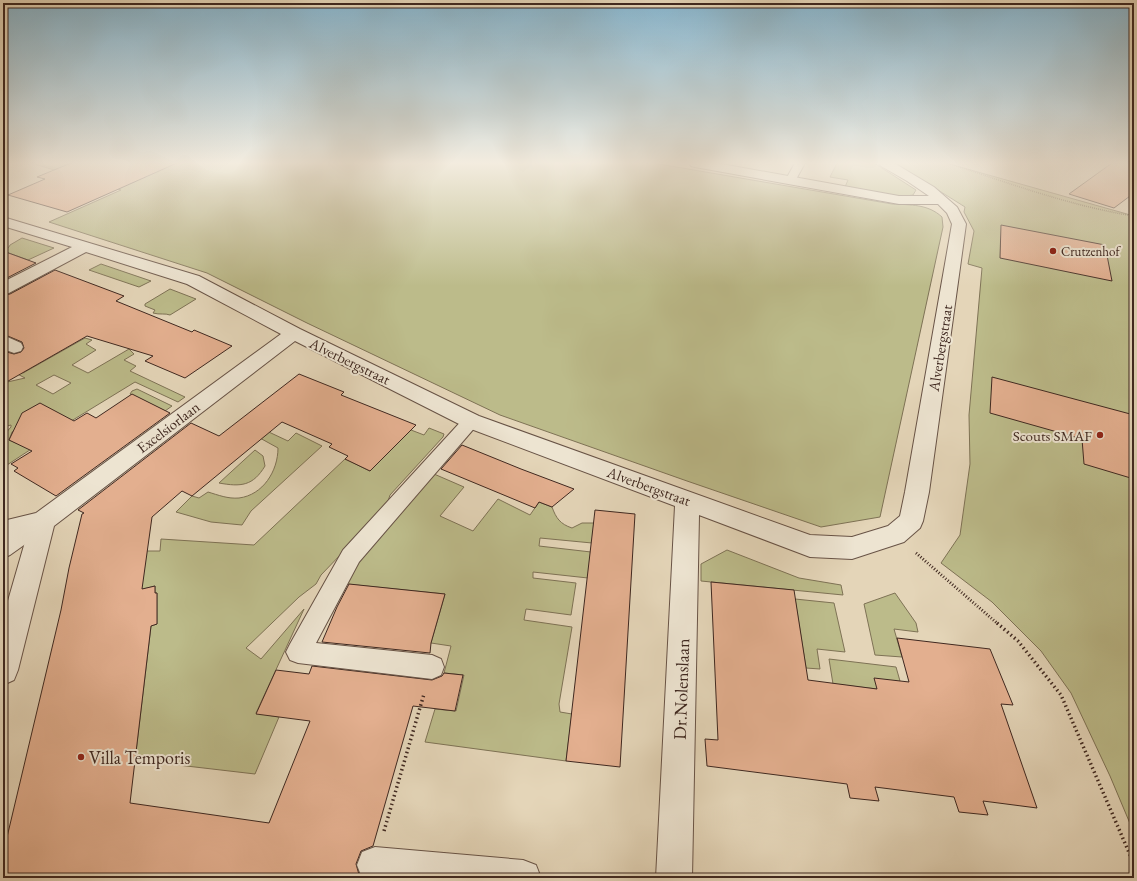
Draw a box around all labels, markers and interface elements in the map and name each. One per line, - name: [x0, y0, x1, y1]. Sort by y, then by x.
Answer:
- place label: Crutzenhof: [1061, 243, 1121, 260]
- marker: Crutzenhof: [1048, 246, 1058, 256]
- street label: Alverbergstraat: [924, 303, 956, 394]
- street label: Alverbergstraat: [306, 333, 394, 389]
- street label: Excelsiorlaan: [133, 397, 203, 457]
- place label: Scouts SMAF: [1013, 426, 1092, 445]
- marker: Scouts SMAF: [1095, 430, 1105, 440]
- street label: Alverbergstraat: [604, 462, 694, 510]
- street label: Dr.Nolenslaan: [668, 637, 694, 740]
- place label: Villa Temporis: [89, 746, 190, 769]
- marker: Villa Temporis: [76, 752, 86, 762]

